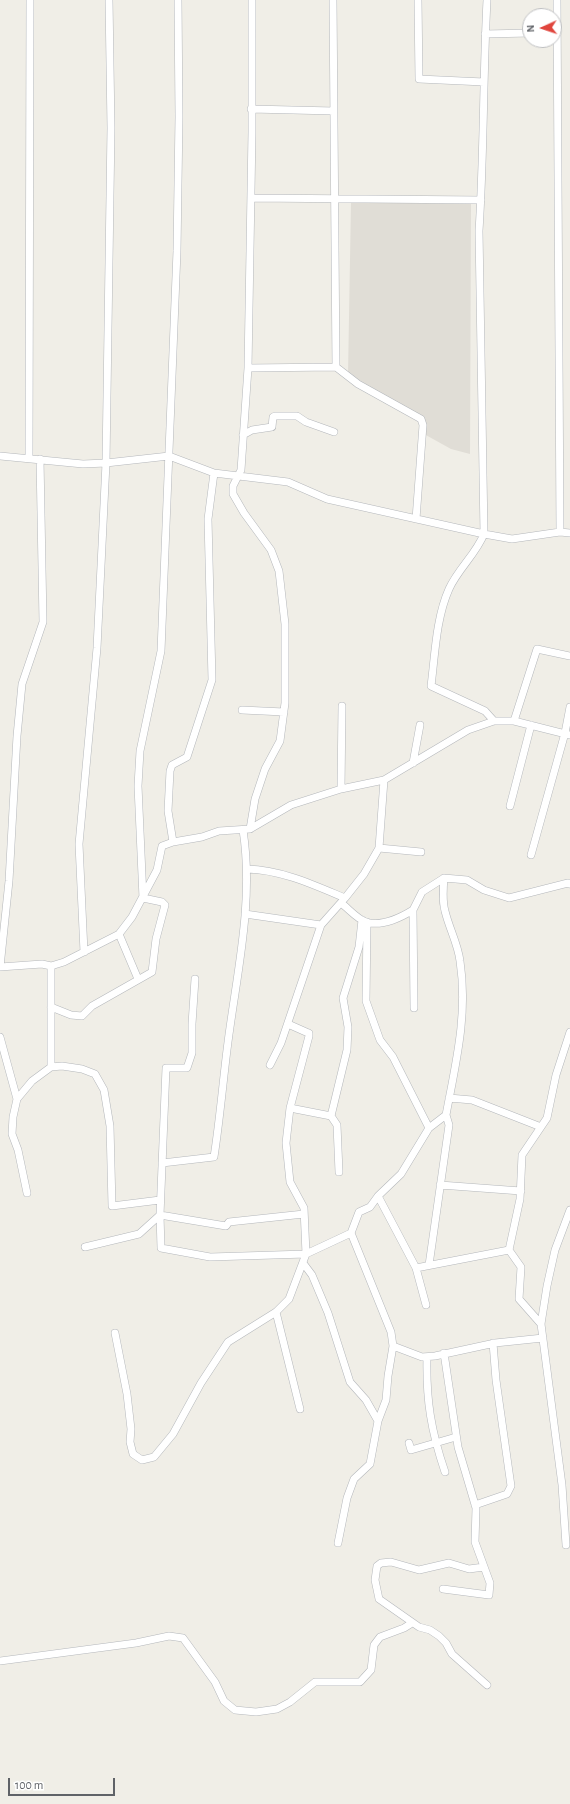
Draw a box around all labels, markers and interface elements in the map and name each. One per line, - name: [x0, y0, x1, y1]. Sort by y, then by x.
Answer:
- north arrow: [522, 8, 562, 48]
- text: N: [525, 24, 536, 33]
- scale bar: [10, 1770, 117, 1796]
- text: 100 m: [15, 1779, 43, 1791]

